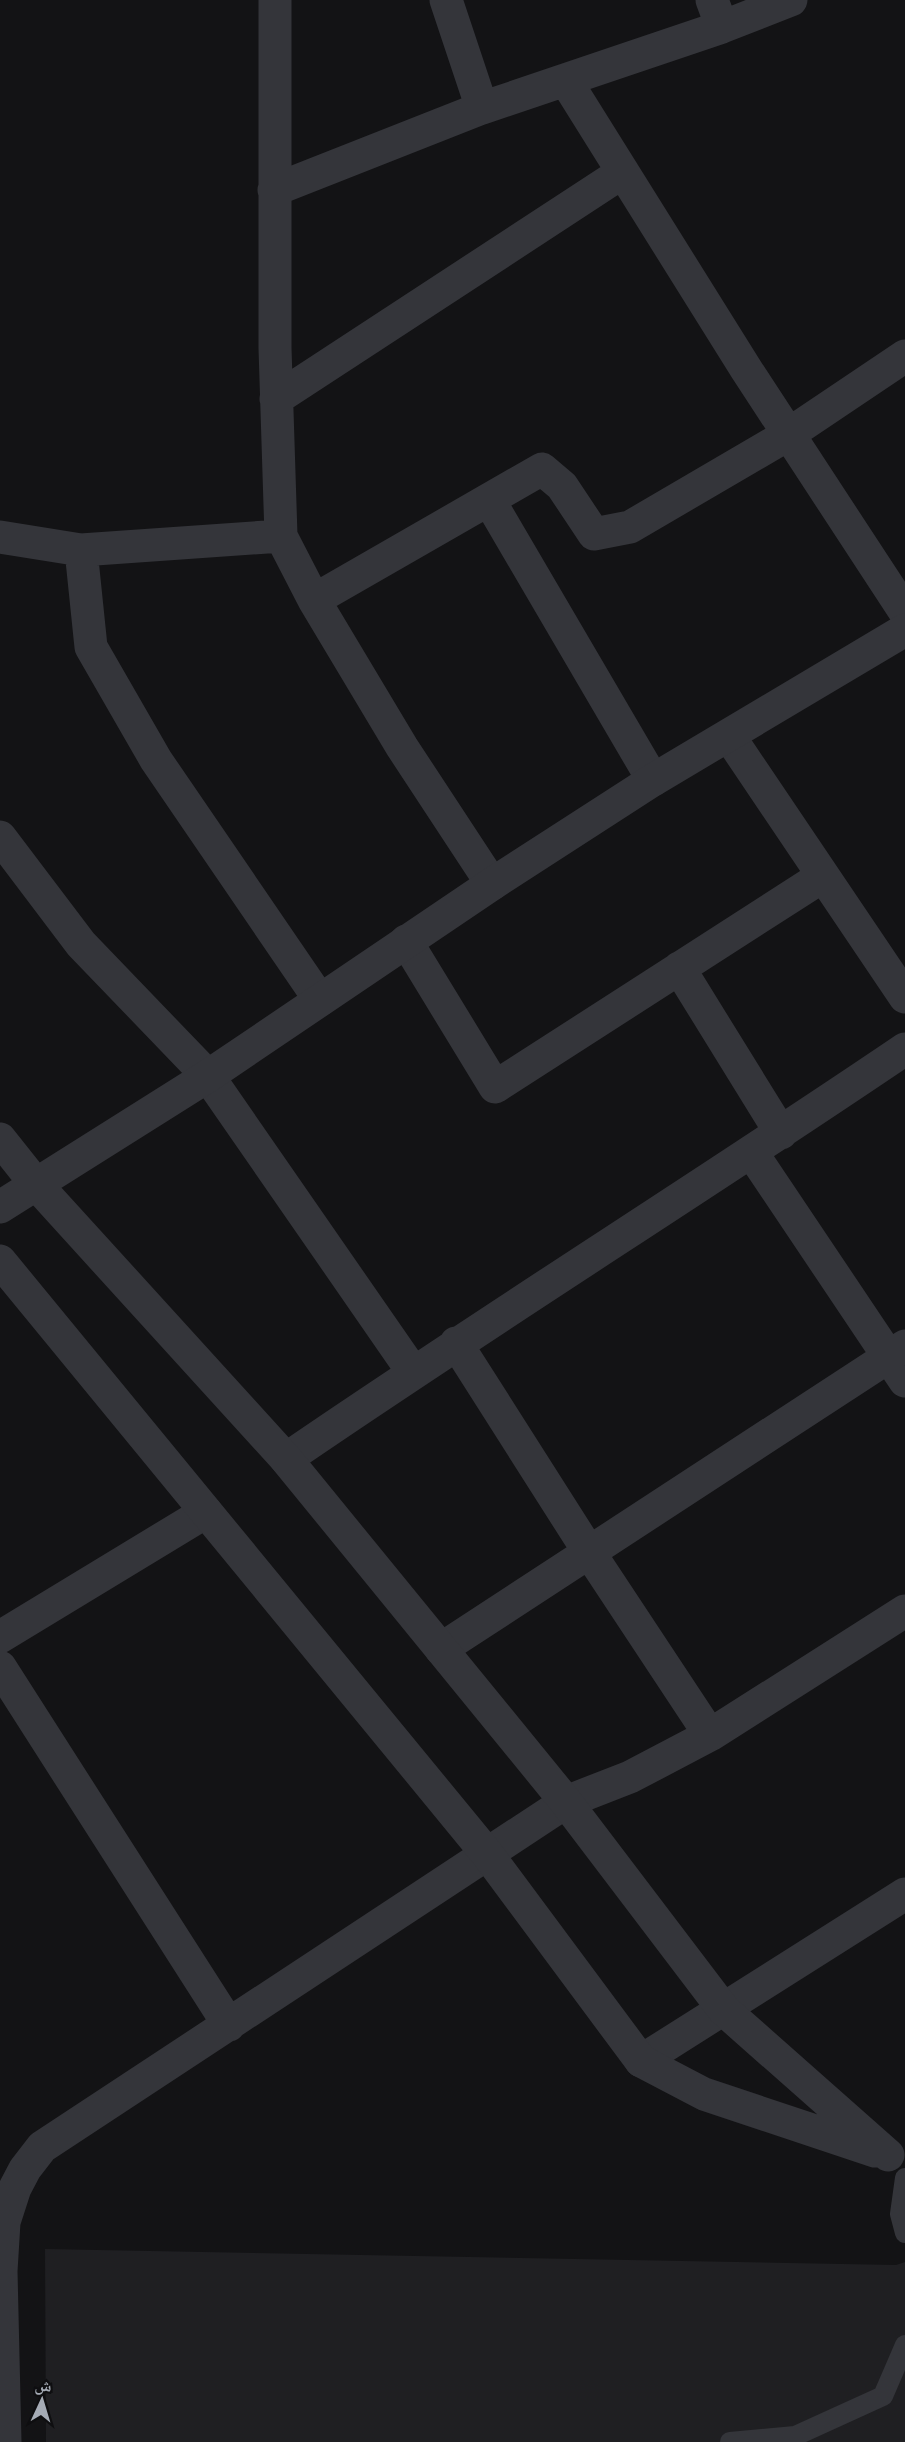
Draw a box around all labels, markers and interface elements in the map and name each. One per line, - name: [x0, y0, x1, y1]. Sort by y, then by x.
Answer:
- north arrow: [12, 2370, 72, 2430]
- text: ش: [34, 2373, 52, 2398]

